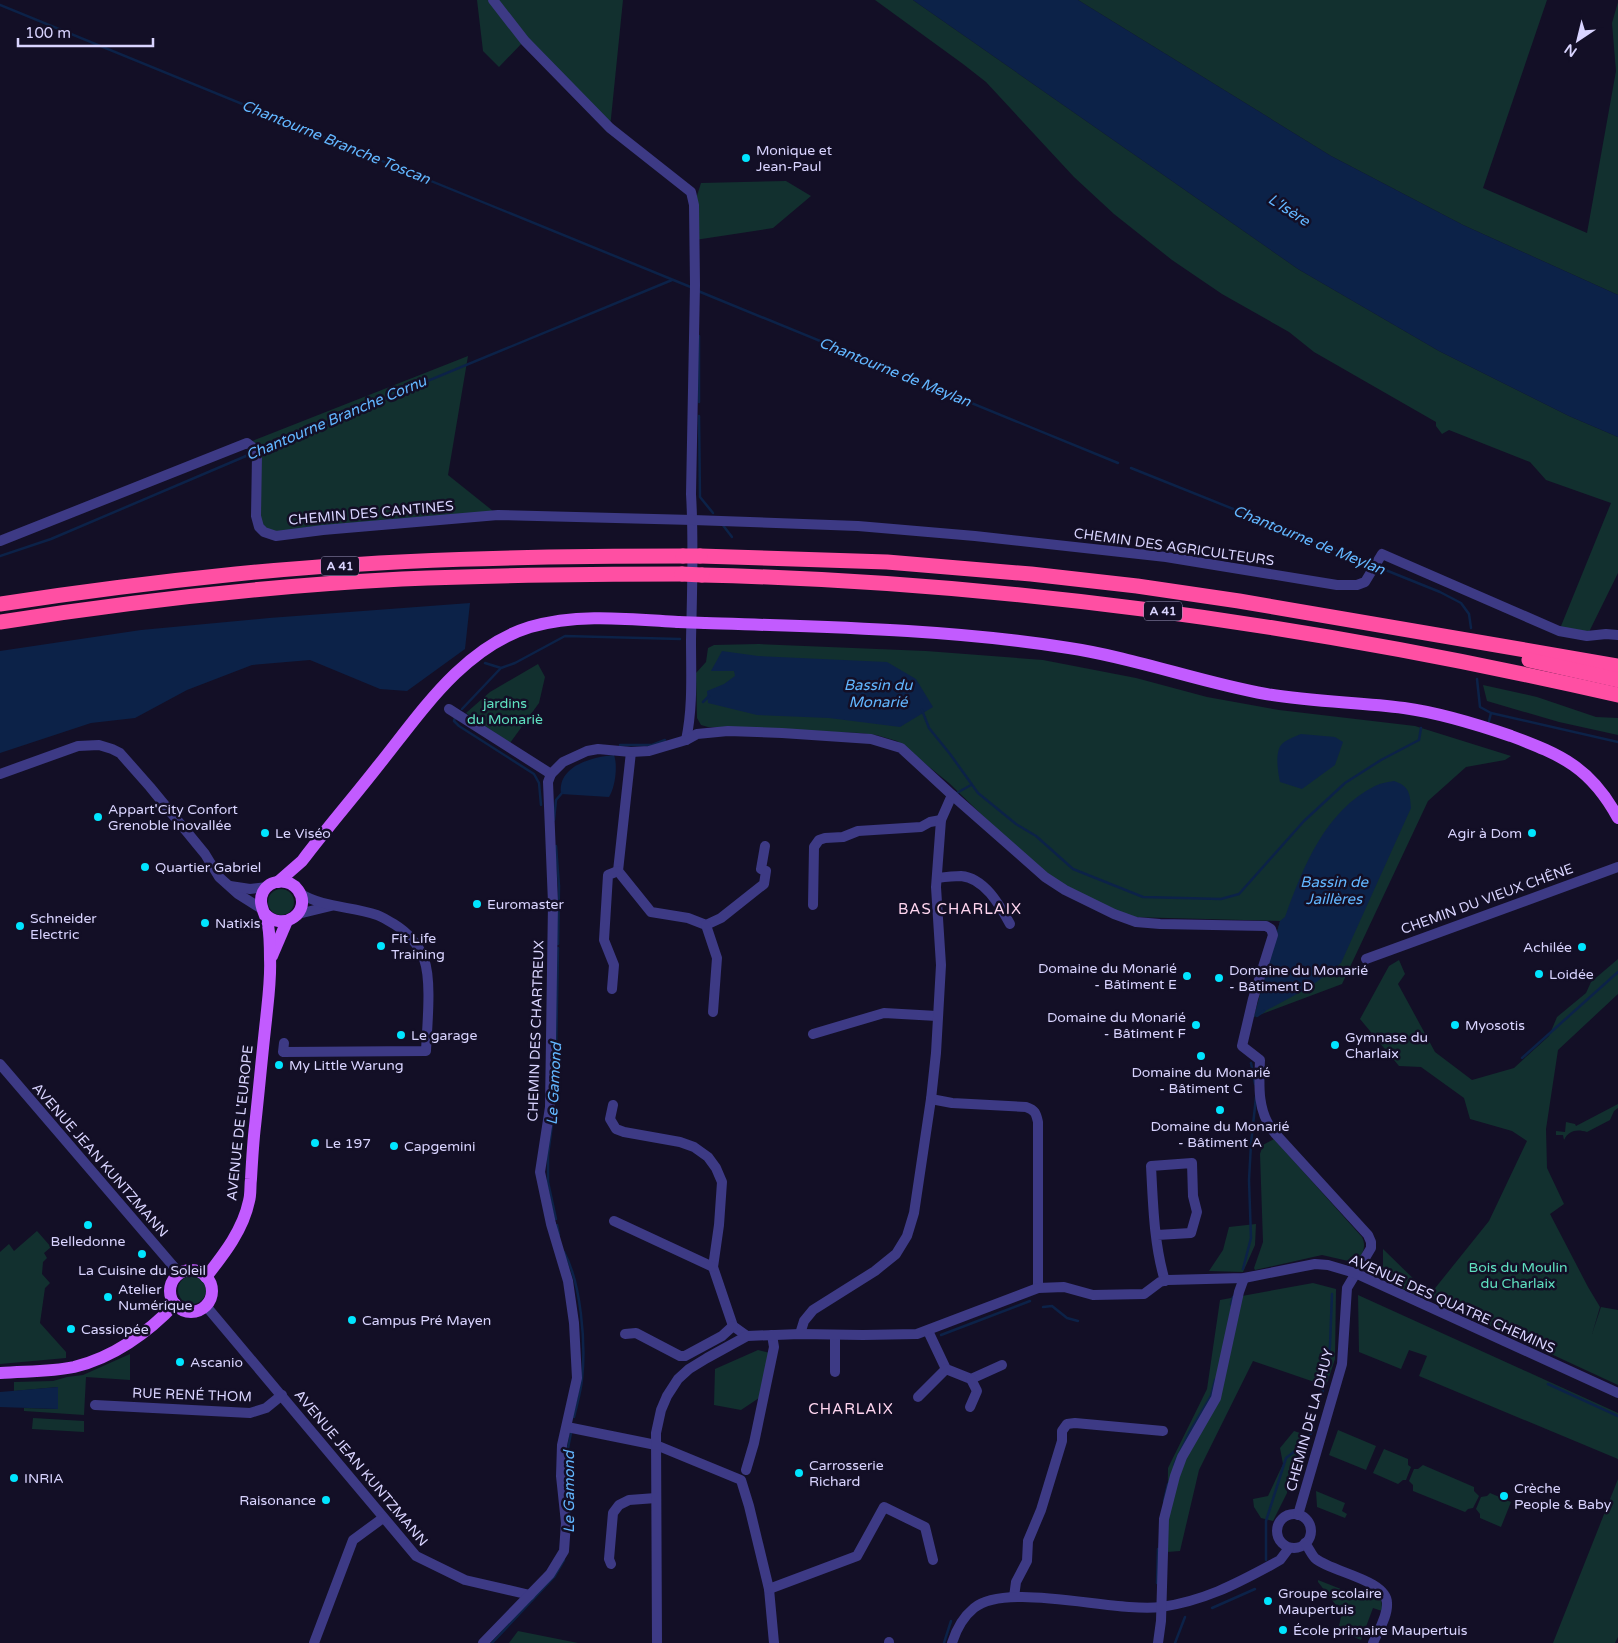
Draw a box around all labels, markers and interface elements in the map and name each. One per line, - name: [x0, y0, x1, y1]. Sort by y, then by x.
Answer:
- scale bar: [18, 15, 152, 47]
- north arrow: [1553, 15, 1603, 65]
- text: 100 m: [25, 24, 71, 42]
- text: N: [1561, 40, 1580, 60]
- water label: Chantourne Branche Toscan: [239, 96, 433, 188]
- place label: Monique et Jean-Paul: [756, 142, 833, 175]
- marker: Monique et Jean-Paul: [740, 152, 752, 164]
- water label: L'Isère: [1265, 190, 1314, 231]
- water label: Chantourne de Meylan: [817, 333, 974, 411]
- water label: Chantourne Branche Cornu: [243, 371, 430, 464]
- street label: CHEMIN DES CANTINES: [288, 497, 455, 529]
- water label: Chantourne de Meylan: [1231, 501, 1388, 579]
- street label: CHEMIN DES AGRICULTEURS: [1073, 525, 1276, 570]
- road number: A 41: [321, 556, 359, 576]
- road number: A 41: [1144, 602, 1182, 620]
- water label: Bassin du Monarié: [844, 676, 913, 711]
- park label: jardins du Monariè: [467, 695, 543, 728]
- place label: Appart'City Confort Grenoble Inovallée: [108, 801, 239, 834]
- marker: Appart'City Confort Grenoble Inovallée: [92, 811, 104, 823]
- place label: Le Viséo: [275, 825, 331, 842]
- place label: Agir à Dom: [1447, 825, 1522, 842]
- marker: Le Viséo: [259, 827, 271, 839]
- marker: Agir à Dom: [1526, 827, 1538, 839]
- place label: Quartier Gabriel: [155, 859, 261, 876]
- street label: CHEMIN DU VIEUX CHÊNE: [1399, 860, 1576, 938]
- marker: Quartier Gabriel: [139, 861, 151, 873]
- water label: Bassin de Jaillères: [1300, 873, 1369, 908]
- place label: Euromaster: [487, 896, 564, 913]
- marker: Euromaster: [471, 898, 483, 910]
- district label: BAS CHARLAIX: [898, 900, 1022, 918]
- place label: Schneider Electric: [30, 910, 97, 943]
- place label: Natixis: [215, 915, 261, 932]
- marker: Natixis: [199, 917, 211, 929]
- marker: Schneider Electric: [14, 920, 26, 932]
- place label: Fit Life Training: [391, 930, 445, 963]
- place label: Achilée: [1523, 939, 1572, 956]
- marker: Fit Life Training: [375, 940, 387, 952]
- street label: CHEMIN DES CHARTREUX: [524, 940, 548, 1122]
- marker: Achilée: [1576, 941, 1588, 953]
- place label: Domaine du Monarié - Bâtiment E: [1038, 960, 1177, 993]
- place label: Domaine du Monarié - Bâtiment D: [1229, 962, 1368, 995]
- place label: Loidée: [1549, 966, 1594, 983]
- marker: Loidée: [1533, 968, 1545, 980]
- marker: Domaine du Monarié - Bâtiment E: [1181, 970, 1193, 982]
- marker: Domaine du Monarié - Bâtiment D: [1213, 972, 1225, 984]
- place label: Domaine du Monarié - Bâtiment F: [1047, 1009, 1186, 1042]
- place label: Myosotis: [1465, 1017, 1525, 1034]
- marker: Domaine du Monarié - Bâtiment F: [1190, 1019, 1202, 1031]
- marker: Myosotis: [1449, 1019, 1461, 1031]
- place label: Le garage: [411, 1027, 477, 1044]
- marker: Le garage: [395, 1029, 407, 1041]
- place label: Gymnase du Charlaix: [1345, 1029, 1428, 1062]
- marker: Gymnase du Charlaix: [1329, 1039, 1341, 1051]
- water label: Le Gamond: [543, 1041, 565, 1126]
- street label: AVENUE DE L'EUROPE: [223, 1044, 257, 1202]
- marker: Domaine du Monarié - Bâtiment C: [1195, 1050, 1207, 1062]
- place label: My Little Warung: [289, 1057, 404, 1074]
- marker: My Little Warung: [273, 1059, 285, 1071]
- place label: Domaine du Monarié - Bâtiment C: [1131, 1064, 1271, 1097]
- street label: AVENUE JEAN KUNTZMANN: [28, 1079, 172, 1241]
- marker: Domaine du Monarié - Bâtiment A: [1214, 1104, 1226, 1116]
- place label: Domaine du Monarié - Bâtiment A: [1150, 1118, 1290, 1151]
- place label: Le 197: [325, 1135, 371, 1152]
- marker: Le 197: [309, 1137, 321, 1149]
- place label: Capgemini: [404, 1138, 476, 1155]
- marker: Capgemini: [388, 1140, 400, 1152]
- marker: Belledonne: [82, 1219, 94, 1231]
- place label: Belledonne: [51, 1233, 125, 1250]
- marker: La Cuisine du Soleil: [136, 1248, 148, 1260]
- street label: AVENUE DES QUATRE CHEMINS: [1346, 1251, 1558, 1357]
- park label: Bois du Moulin du Charlaix: [1469, 1259, 1567, 1292]
- place label: La Cuisine du Soleil: [78, 1262, 206, 1279]
- place label: Atelier Numérique: [118, 1281, 193, 1314]
- marker: Atelier Numérique: [102, 1291, 114, 1303]
- place label: Campus Pré Mayen: [362, 1312, 491, 1329]
- marker: Campus Pré Mayen: [346, 1314, 358, 1326]
- place label: Cassiopée: [81, 1321, 149, 1338]
- marker: Cassiopée: [65, 1323, 77, 1335]
- street label: CHEMIN DE LA DHUY: [1283, 1347, 1337, 1493]
- place label: Ascanio: [190, 1354, 243, 1371]
- marker: Ascanio: [174, 1356, 186, 1368]
- street label: RUE RENÉ THOM: [132, 1384, 252, 1406]
- street label: AVENUE JEAN KUNTZMANN: [291, 1386, 431, 1550]
- district label: CHARLAIX: [808, 1400, 894, 1418]
- water label: Le Gamond: [560, 1449, 578, 1533]
- place label: Carrosserie Richard: [809, 1457, 884, 1490]
- marker: Carrosserie Richard: [793, 1467, 805, 1479]
- place label: INRIA: [24, 1470, 64, 1487]
- marker: INRIA: [8, 1472, 20, 1484]
- place label: Crèche People & Baby: [1514, 1480, 1612, 1513]
- marker: Crèche People & Baby: [1498, 1490, 1510, 1502]
- place label: Raisonance: [239, 1492, 316, 1509]
- marker: Raisonance: [320, 1494, 332, 1506]
- place label: Groupe scolaire Maupertuis: [1278, 1585, 1382, 1618]
- marker: Groupe scolaire Maupertuis: [1262, 1595, 1274, 1607]
- place label: École primaire Maupertuis: [1293, 1622, 1468, 1639]
- marker: École primaire Maupertuis: [1277, 1624, 1289, 1636]

